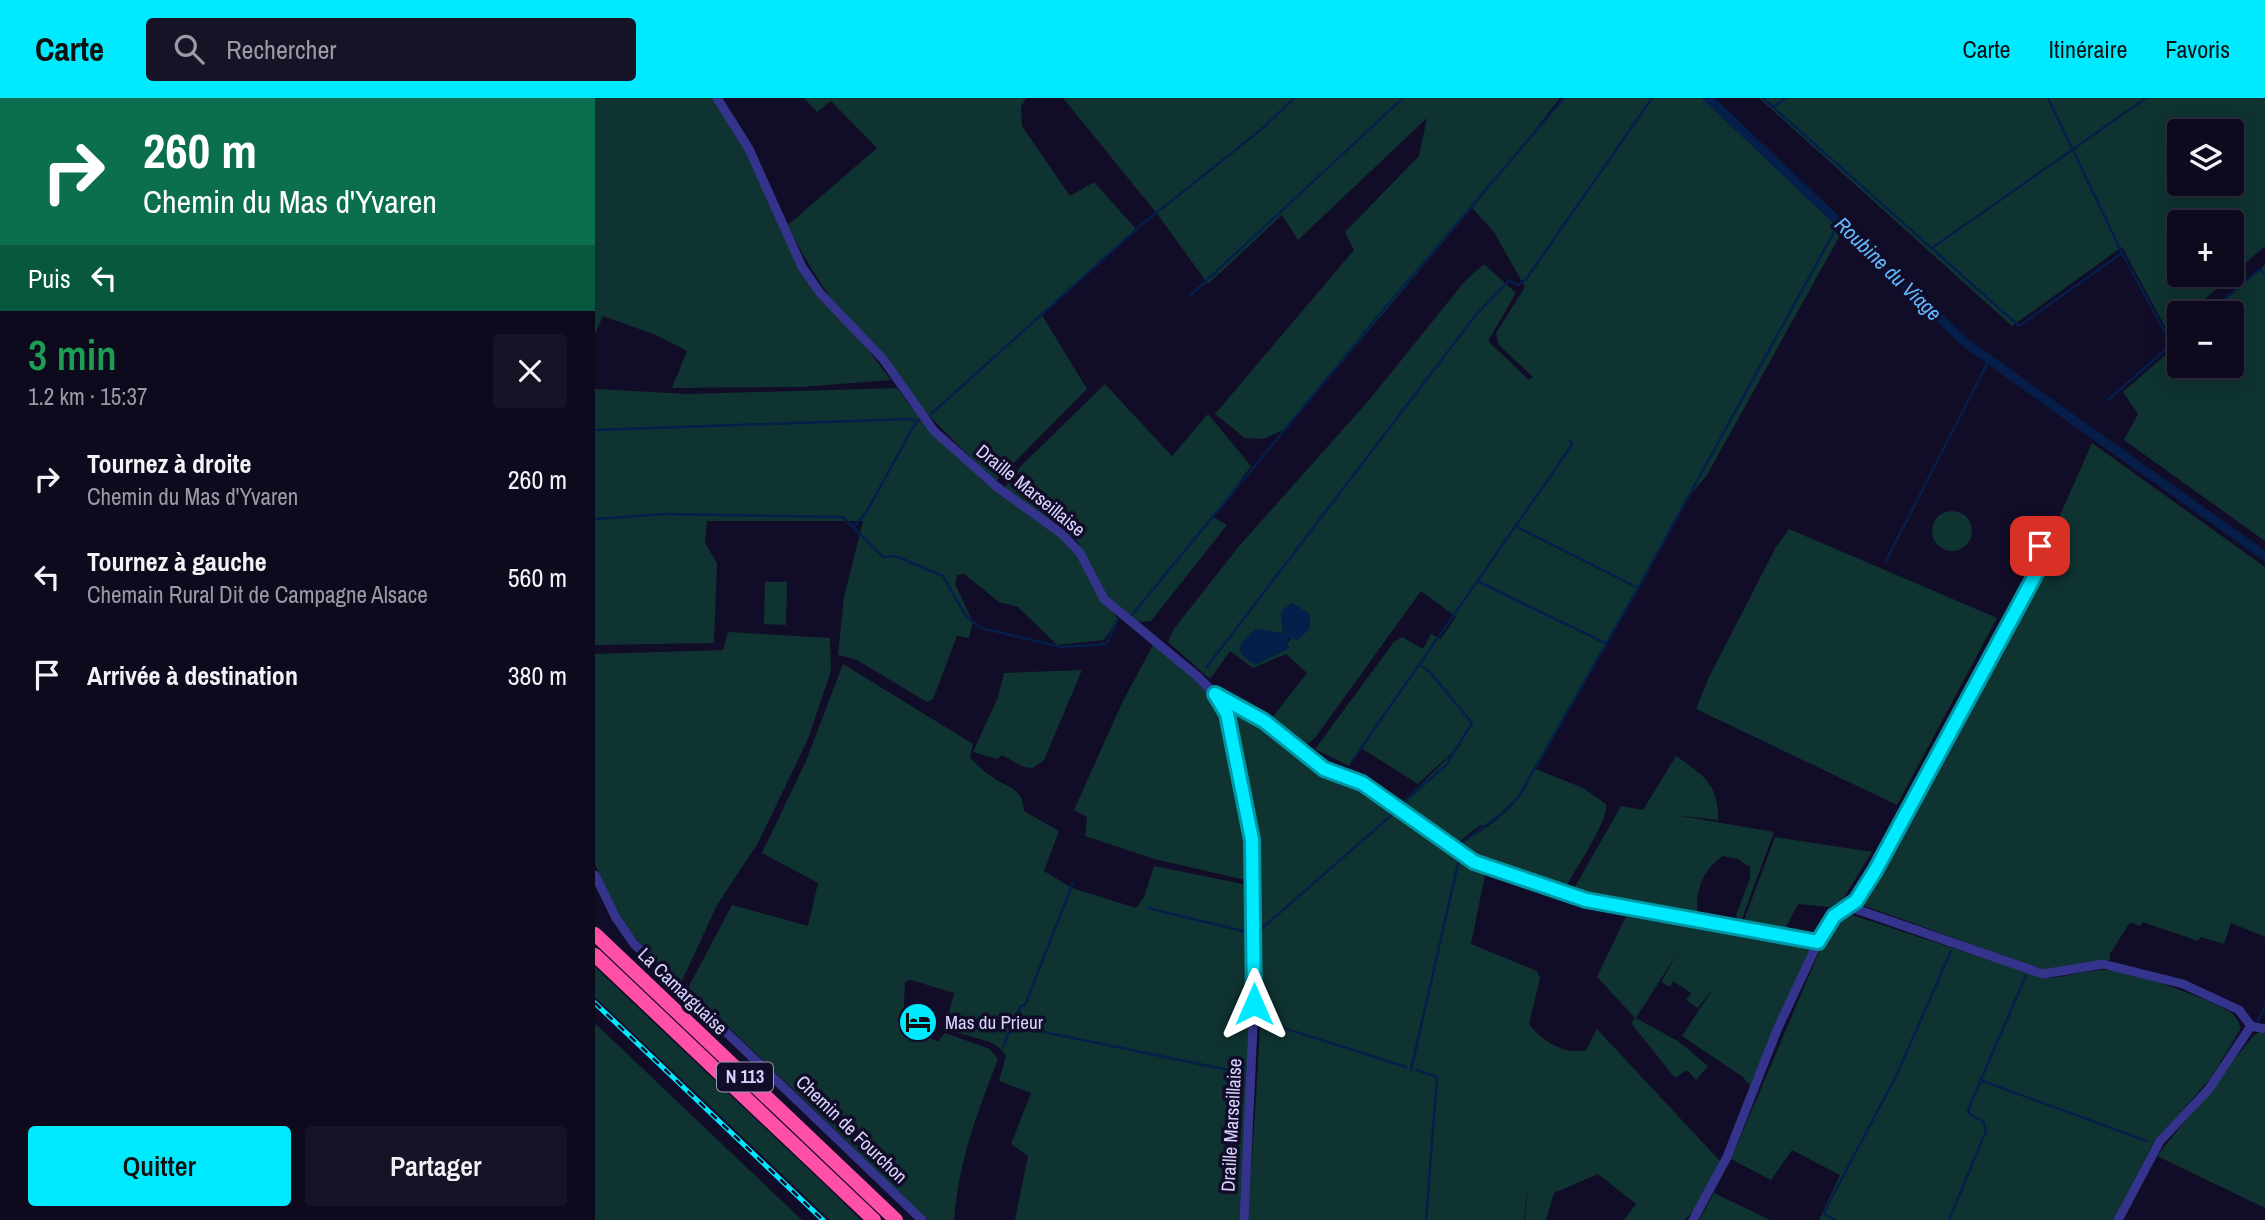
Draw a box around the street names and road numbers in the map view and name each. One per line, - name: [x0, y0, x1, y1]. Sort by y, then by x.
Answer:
- street label: Draille Marseillaise: [971, 438, 1091, 542]
- street label: La Camarguaise: [633, 942, 733, 1040]
- street label: Draille Marseillaise: [1215, 1058, 1247, 1192]
- road number: N 113: [717, 1062, 773, 1092]
- street label: Chemin de Fourchon: [791, 1069, 913, 1189]

